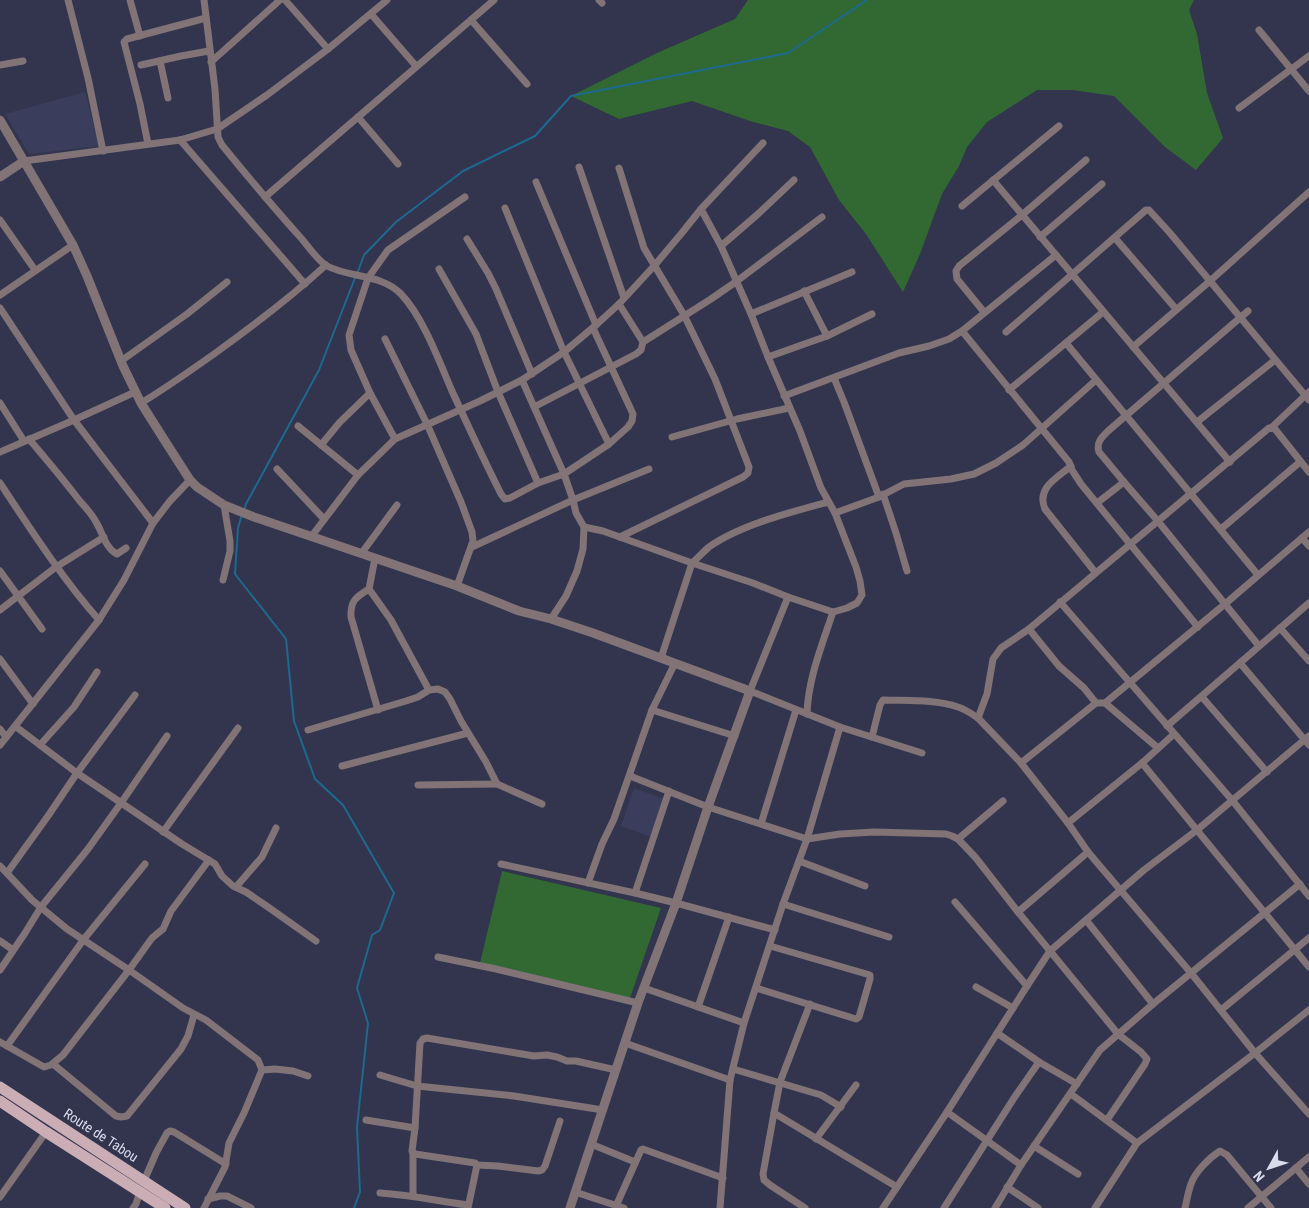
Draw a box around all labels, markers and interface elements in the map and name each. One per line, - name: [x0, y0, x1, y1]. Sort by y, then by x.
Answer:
- street label: Route de Tabou: [61, 1105, 141, 1165]
- north arrow: [1244, 1143, 1294, 1193]
- text: N: [1250, 1168, 1268, 1185]

